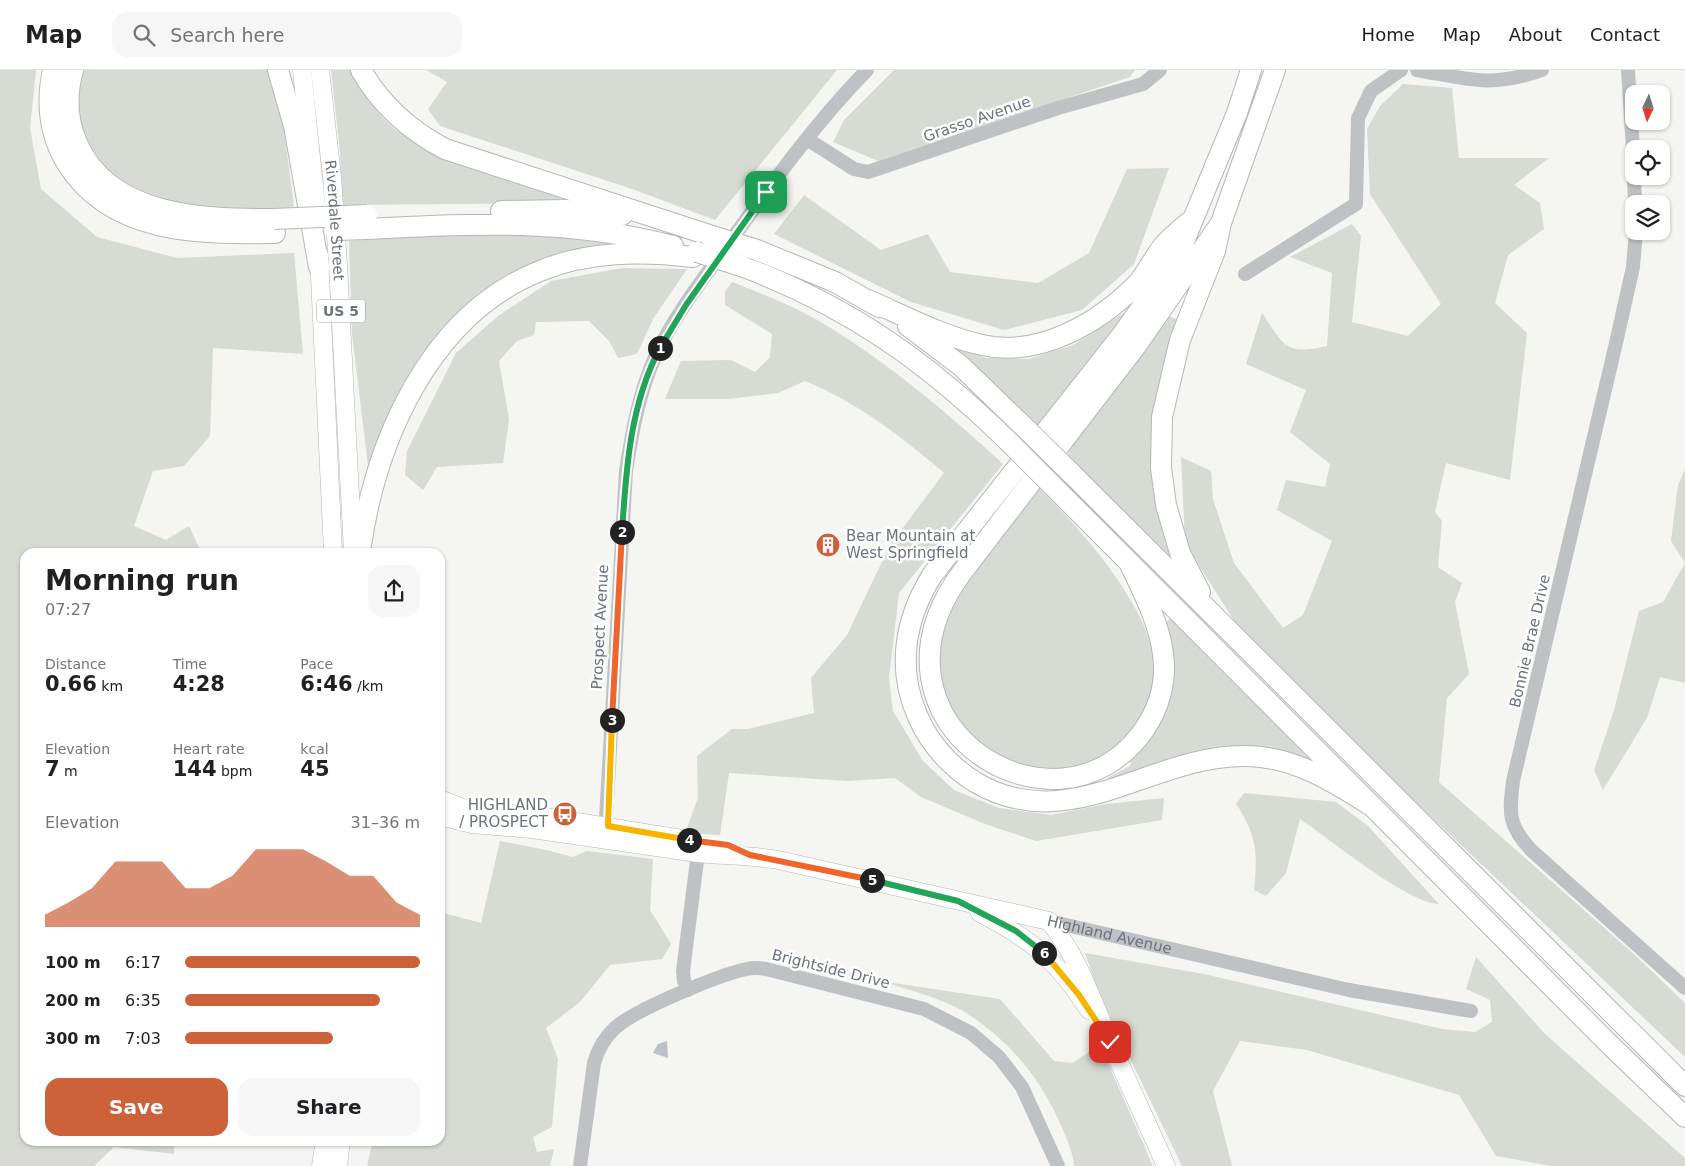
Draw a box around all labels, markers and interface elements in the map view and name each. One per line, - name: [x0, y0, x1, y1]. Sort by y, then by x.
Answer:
- search box: [112, 12, 462, 57]
- text: Map: [25, 21, 82, 49]
- icon: search: [130, 21, 158, 49]
- text: Search here: [170, 24, 284, 46]
- text: Home: [1362, 24, 1415, 45]
- text: Map: [1443, 24, 1481, 45]
- text: About: [1509, 24, 1562, 45]
- text: Contact: [1590, 24, 1660, 45]
- north arrow: [1625, 85, 1670, 130]
- map controls: [1625, 85, 1670, 240]
- street label: Grasso Avenue: [921, 92, 1033, 146]
- button: locate: [1625, 140, 1670, 185]
- street label: Riverdale Street: [321, 159, 348, 281]
- pin: [745, 171, 787, 213]
- icon: arrive: [752, 178, 780, 206]
- button: layers: [1625, 195, 1670, 240]
- road number: US 5: [317, 300, 365, 322]
- pin: 1: [648, 336, 672, 360]
- text: 1: [656, 340, 665, 356]
- pin: 2: [610, 520, 634, 544]
- text: 2: [618, 524, 627, 540]
- place label: Bear Mountain at West Springfield: [846, 527, 975, 562]
- building icon: Bear Mountain at West Springfield: [815, 532, 841, 558]
- text: Morning run: [45, 564, 239, 597]
- street label: Prospect Avenue: [588, 564, 612, 690]
- button: share: [368, 565, 420, 617]
- street label: Bonnie Brae Drive: [1506, 573, 1554, 709]
- text: 07:27: [45, 600, 91, 619]
- text: Distance: [45, 656, 106, 672]
- text: Time: [173, 656, 207, 672]
- text: Pace: [300, 656, 333, 672]
- text: 0.66: [45, 672, 97, 696]
- text: 4:28: [173, 672, 225, 696]
- text: 6:46: [300, 672, 353, 696]
- text: km: [97, 678, 123, 694]
- text: /km: [353, 678, 383, 694]
- pin: 3: [600, 708, 624, 732]
- text: 3: [608, 712, 617, 728]
- text: Elevation: [45, 741, 110, 757]
- text: Heart rate: [173, 741, 245, 757]
- text: kcal: [300, 741, 329, 757]
- text: 7: [45, 757, 60, 781]
- text: 144: [173, 757, 217, 781]
- text: 45: [300, 757, 330, 781]
- text: m: [60, 763, 78, 779]
- text: bpm: [217, 763, 252, 779]
- place label: HIGHLAND / PROSPECT: [459, 796, 549, 831]
- bus stop icon: HIGHLAND / PROSPECT: [552, 801, 578, 827]
- text: Elevation: [45, 813, 119, 832]
- text: 31–36 m: [351, 813, 420, 832]
- pin: 4: [676, 828, 702, 852]
- text: 4: [685, 832, 694, 848]
- pin: 5: [860, 868, 884, 892]
- text: 5: [868, 872, 877, 888]
- street label: Highland Avenue: [1045, 912, 1174, 958]
- pin: 6: [1032, 940, 1056, 966]
- text: 6: [1040, 945, 1049, 961]
- street label: Brightside Drive: [770, 946, 892, 992]
- text: 100 m: [45, 953, 101, 972]
- text: 6:17: [125, 953, 161, 972]
- text: 200 m: [45, 991, 101, 1010]
- text: 6:35: [125, 991, 161, 1010]
- pin: [1089, 1021, 1131, 1063]
- icon: check: [1096, 1028, 1124, 1056]
- text: 300 m: [45, 1029, 101, 1048]
- text: 7:03: [125, 1029, 161, 1048]
- button: Save: [45, 1078, 228, 1136]
- button: Share: [238, 1078, 420, 1136]

